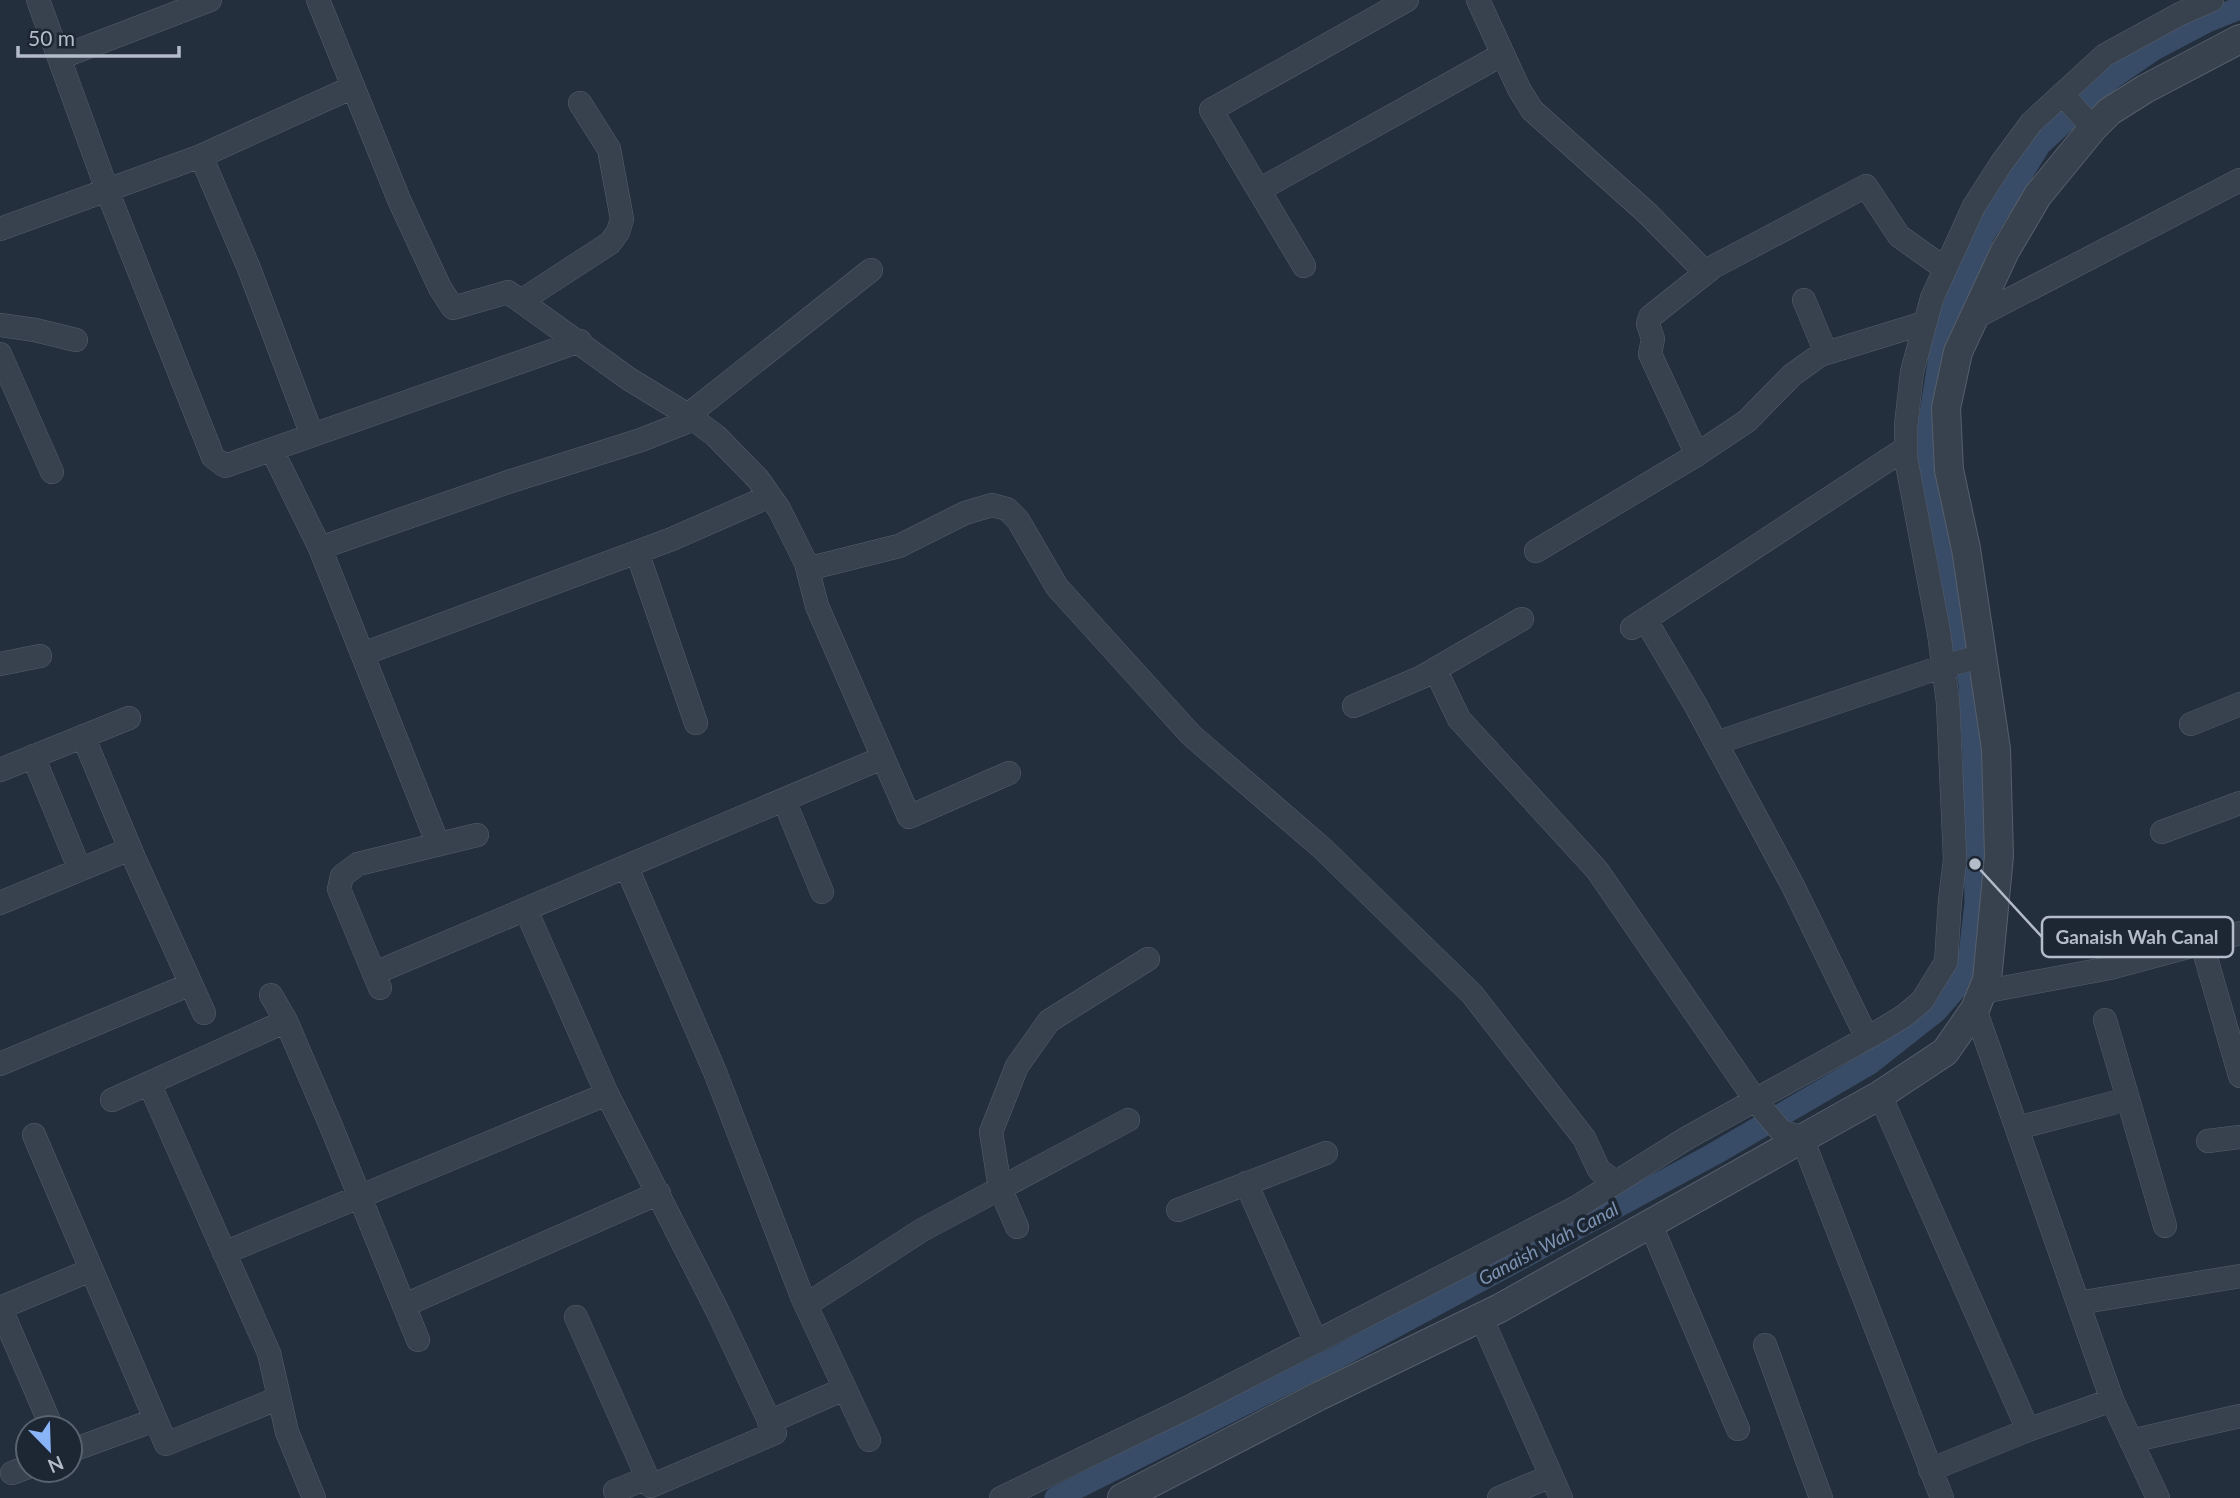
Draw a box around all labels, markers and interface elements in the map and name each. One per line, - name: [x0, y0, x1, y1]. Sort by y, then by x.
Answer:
- scale bar: [18, 14, 178, 58]
- text: 50 m: [28, 25, 75, 50]
- callout: Ganaish Wah Canal: [2042, 917, 2233, 957]
- text: Ganaish Wah Canal: [2055, 925, 2219, 948]
- water label: Ganaish Wah Canal: [1474, 1196, 1622, 1290]
- north arrow: [14, 1414, 84, 1484]
- text: N: [45, 1452, 67, 1479]

